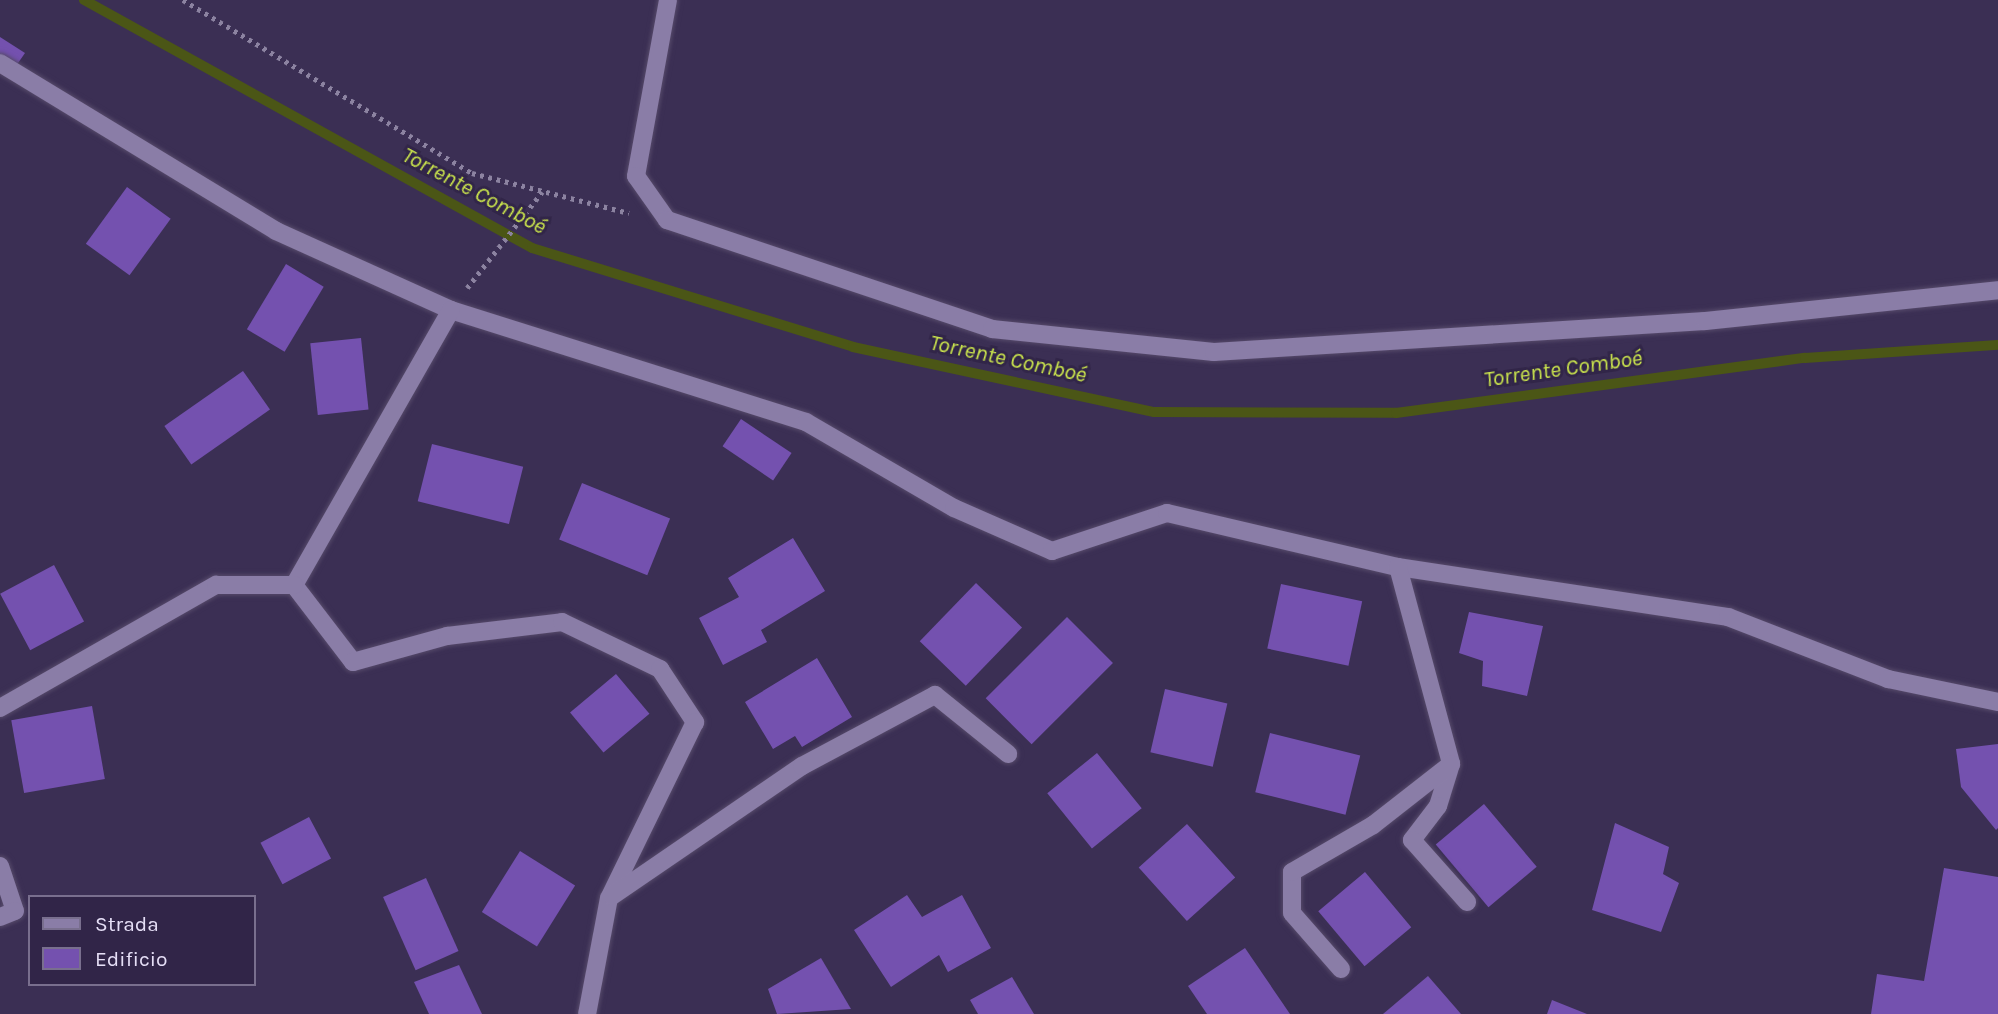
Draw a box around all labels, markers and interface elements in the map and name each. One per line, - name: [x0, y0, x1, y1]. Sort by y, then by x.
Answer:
- water label: Torrente Comboé: [397, 141, 551, 241]
- water label: Torrente Comboé: [927, 329, 1089, 389]
- water label: Torrente Comboé: [1482, 344, 1644, 394]
- legend: [28, 895, 256, 986]
- text: Strada: [95, 912, 159, 936]
- text: Edificio: [95, 947, 168, 971]

